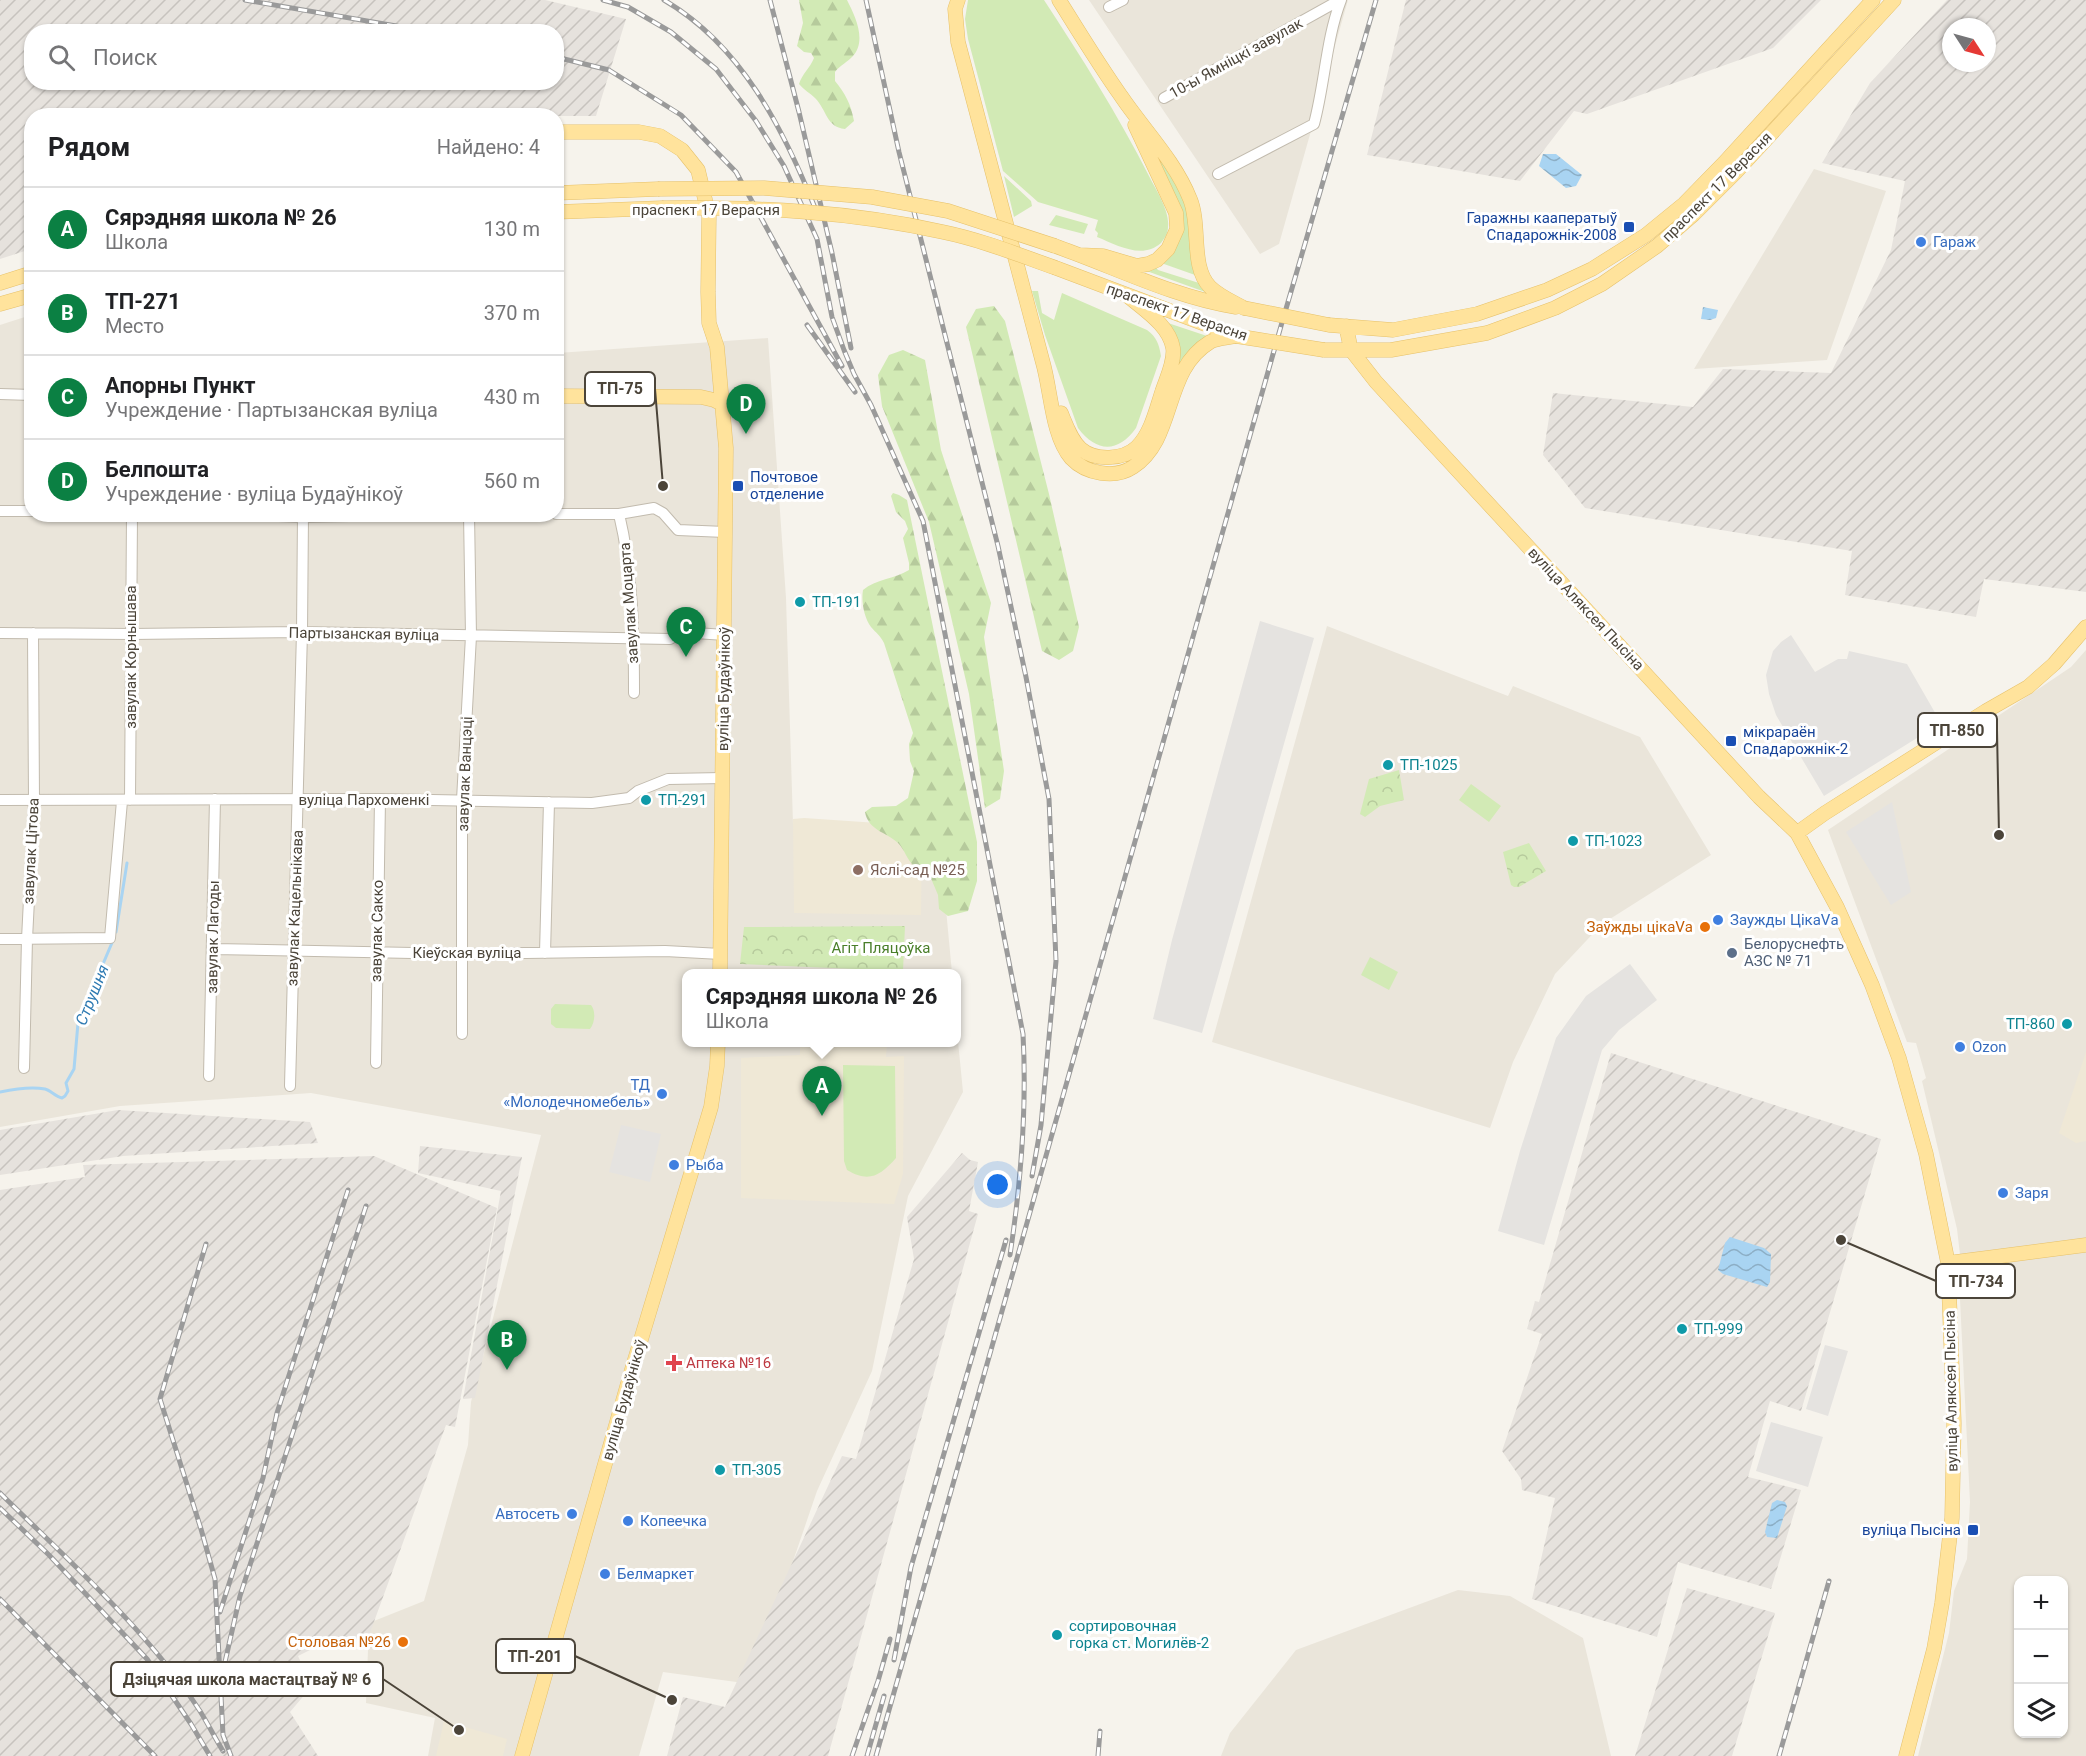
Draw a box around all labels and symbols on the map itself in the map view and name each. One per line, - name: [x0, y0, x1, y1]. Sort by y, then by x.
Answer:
- street label: 10-ы Ямніцкі завулак: [1166, 14, 1306, 102]
- north arrow: [1942, 18, 1996, 72]
- street label: праспект 17 Верасня: [1658, 128, 1776, 246]
- street label: праспект 17 Верасня: [632, 201, 780, 219]
- place label: Гаражны кааператыў Спадарожнік-2008: [1467, 209, 1617, 244]
- marker: Гаражны кааператыў Спадарожнік-2008: [1622, 220, 1636, 234]
- place label: Гараж: [1933, 233, 1977, 251]
- marker: Гараж: [1914, 235, 1928, 249]
- street label: праспект 17 Верасня: [1104, 279, 1250, 345]
- callout: ТП-75: [585, 372, 655, 406]
- text: ТП-75: [597, 379, 643, 398]
- pin: D: [726, 384, 766, 434]
- place label: Почтовое отделение: [750, 468, 824, 503]
- marker: Почтовое отделение: [731, 479, 745, 493]
- street label: завулак Моцарта: [616, 542, 642, 664]
- street label: вуліца Аляксея Пысіна: [1524, 544, 1648, 674]
- street label: завулак Корнышава: [122, 585, 140, 729]
- place label: ТП-191: [812, 593, 861, 611]
- marker: ТП-191: [793, 595, 807, 609]
- pin: C: [666, 608, 706, 657]
- street label: Партызанская вуліца: [288, 624, 440, 644]
- street label: вуліца Будаўнікоў: [714, 627, 734, 751]
- callout: ТП-850: [1918, 713, 1997, 747]
- street label: завулак Ванцэці: [454, 716, 476, 832]
- text: ТП-850: [1929, 721, 1985, 740]
- place label: мікрараён Спадарожнік-2: [1743, 723, 1848, 758]
- marker: мікрараён Спадарожнік-2: [1724, 734, 1738, 748]
- place label: ТП-1025: [1400, 756, 1458, 774]
- marker: ТП-1025: [1381, 758, 1395, 772]
- street label: вуліца Пархоменкі: [299, 791, 429, 809]
- place label: ТП-291: [658, 791, 707, 809]
- marker: ТП-291: [639, 793, 653, 807]
- street label: завулак Цітова: [19, 797, 43, 905]
- street label: завулак Кацельнікава: [283, 829, 307, 987]
- place label: ТП-1023: [1585, 832, 1643, 850]
- marker: ТП-1023: [1566, 834, 1580, 848]
- place label: Яслі-сад №25: [870, 861, 965, 879]
- marker: Яслі-сад №25: [851, 863, 865, 877]
- street label: завулак Лагоды: [203, 880, 223, 994]
- street label: завулак Сакко: [367, 880, 387, 982]
- place label: Заужды ЦікаVа: [1730, 911, 1839, 929]
- marker: Заужды ЦікаVа: [1711, 913, 1725, 927]
- place label: Заўжды цікаVа: [1587, 918, 1693, 936]
- marker: Заўжды цікаVа: [1698, 920, 1712, 934]
- place label: Белоруснефть АЗС № 71: [1744, 935, 1844, 970]
- park label: Агіт Пляцоўка: [832, 939, 930, 957]
- street label: Кіеўская вуліца: [413, 944, 521, 962]
- marker: Белоруснефть АЗС № 71: [1725, 946, 1739, 960]
- water label: Струшня: [71, 962, 113, 1028]
- place label: ТП-860: [2006, 1015, 2055, 1033]
- marker: ТП-860: [2060, 1017, 2074, 1031]
- place label: Ozon: [1972, 1038, 2006, 1056]
- marker: Ozon: [1953, 1040, 1967, 1054]
- pin: A: [802, 1066, 842, 1116]
- place label: ТД «Молодечномебель»: [503, 1076, 650, 1111]
- marker: ТД «Молодечномебель»: [655, 1087, 669, 1101]
- place label: Рыба: [686, 1156, 724, 1174]
- marker: Рыба: [667, 1158, 681, 1172]
- your location: [983, 1170, 1012, 1199]
- place label: Заря: [2015, 1184, 2049, 1202]
- marker: Заря: [1996, 1186, 2010, 1200]
- callout: ТП-734: [1936, 1264, 2015, 1298]
- text: ТП-734: [1948, 1272, 2004, 1291]
- street label: вуліца Аляксея Пысіна: [1941, 1310, 1961, 1472]
- pin: B: [488, 1320, 526, 1370]
- place label: ТП-999: [1694, 1320, 1743, 1338]
- marker: ТП-999: [1675, 1322, 1689, 1336]
- street label: вуліца Будаўнікоў: [598, 1338, 650, 1462]
- place label: Аптека №16: [686, 1354, 771, 1372]
- marker: Аптека №16: [667, 1356, 681, 1370]
- place label: ТП-305: [732, 1461, 781, 1479]
- marker: ТП-305: [713, 1463, 727, 1477]
- place label: Автосеть: [495, 1505, 560, 1523]
- marker: Автосеть: [565, 1507, 579, 1521]
- place label: Копеечка: [640, 1512, 707, 1530]
- marker: Копеечка: [621, 1514, 635, 1528]
- place label: вуліца Пысіна: [1862, 1521, 1961, 1539]
- marker: вуліца Пысіна: [1966, 1523, 1980, 1537]
- place label: Белмаркет: [617, 1565, 694, 1583]
- marker: Белмаркет: [598, 1567, 612, 1581]
- place label: сортировочная горка ст. Могилёв-2: [1069, 1617, 1209, 1652]
- marker: сортировочная горка ст. Могилёв-2: [1050, 1628, 1064, 1642]
- place label: Столовая №26: [288, 1633, 391, 1651]
- marker: Столовая №26: [396, 1635, 410, 1649]
- callout: ТП-201: [496, 1639, 575, 1673]
- text: ТП-201: [507, 1647, 563, 1666]
- callout: Дзіцячая школа мастацтваў № 6: [111, 1662, 383, 1696]
- text: Дзіцячая школа мастацтваў № 6: [123, 1670, 371, 1689]

